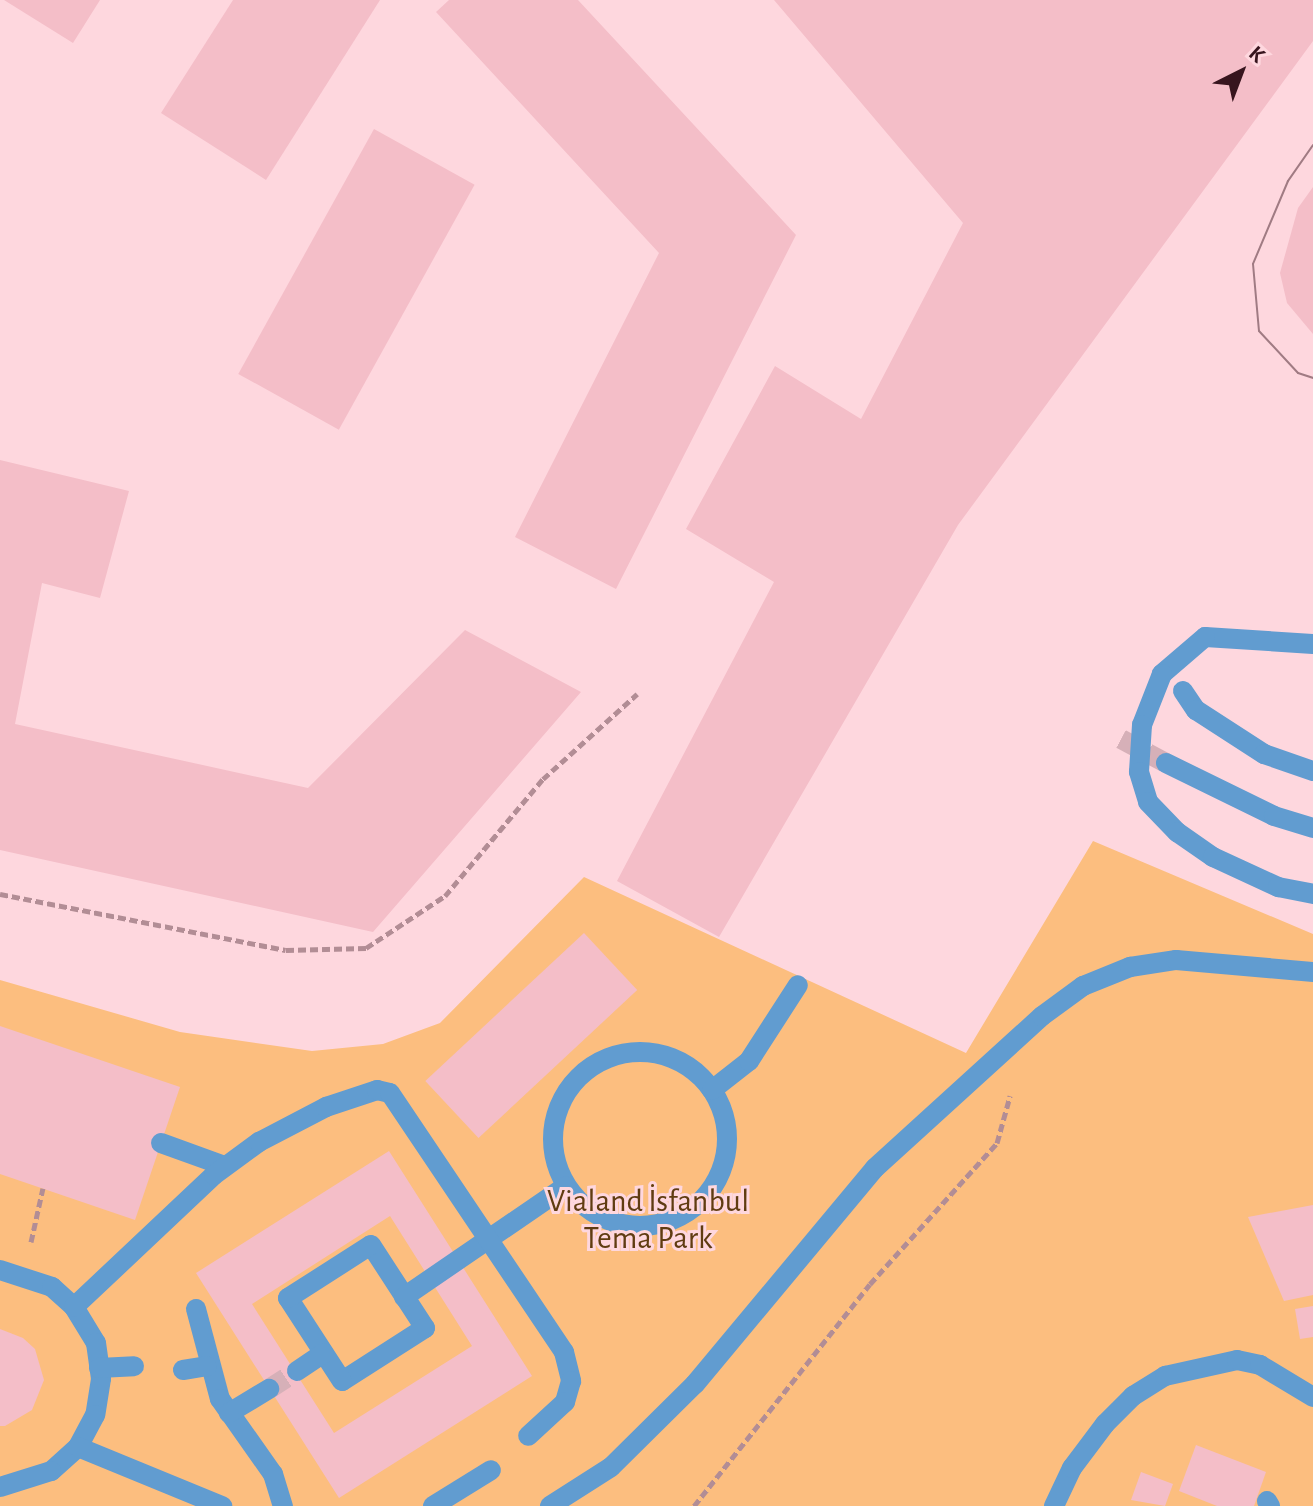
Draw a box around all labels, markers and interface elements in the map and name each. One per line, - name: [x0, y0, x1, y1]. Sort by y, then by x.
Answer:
- north arrow: [1201, 32, 1281, 112]
- text: K: [1245, 42, 1269, 67]
- park label: Vialand İsfanbul Tema Park: [547, 1183, 749, 1258]

